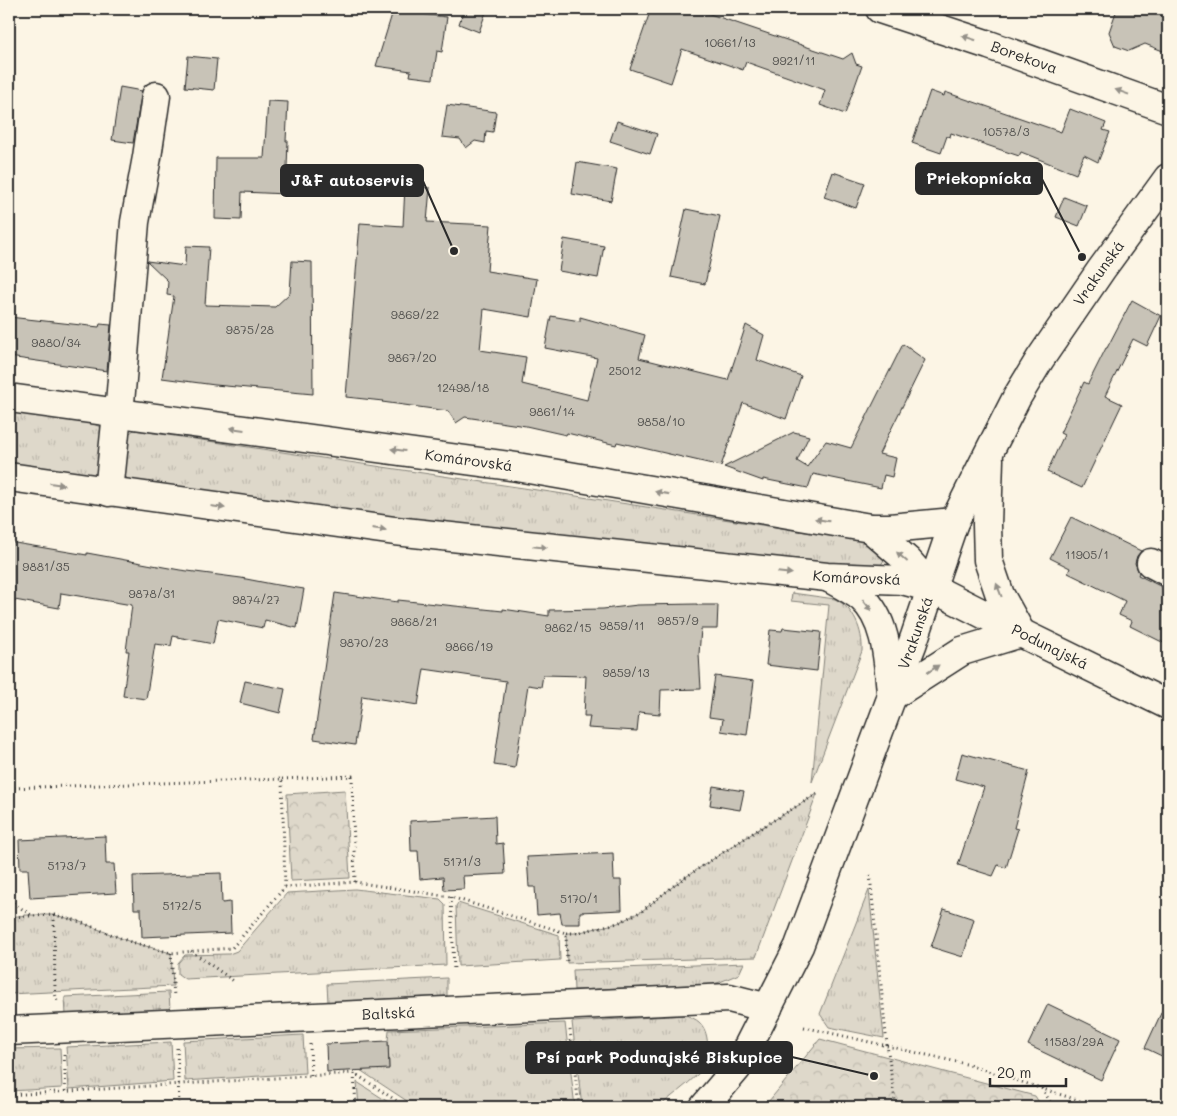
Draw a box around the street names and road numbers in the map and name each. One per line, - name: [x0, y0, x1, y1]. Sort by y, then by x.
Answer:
- street label: Borekova: [988, 36, 1060, 78]
- street label: Vrakunská: [1068, 236, 1128, 309]
- street label: Komárovská: [424, 444, 514, 475]
- street label: Komárovská: [812, 565, 901, 589]
- street label: Vrakunská: [893, 594, 937, 672]
- street label: Podunajská: [1008, 619, 1092, 673]
- street label: Baltská: [361, 1001, 416, 1024]

